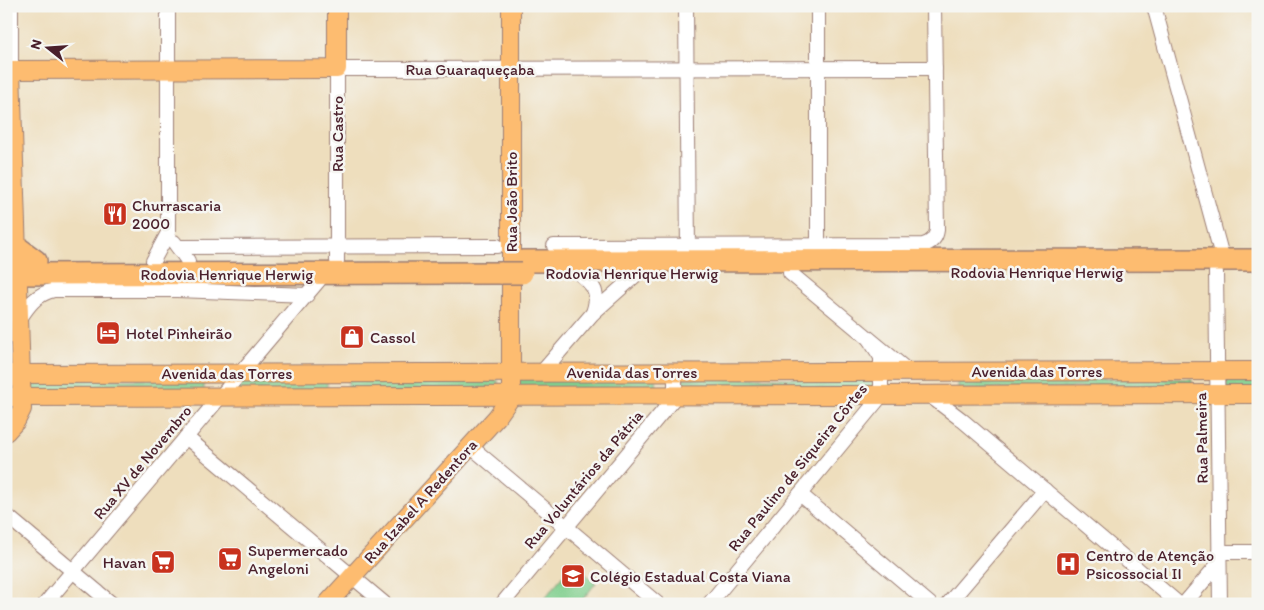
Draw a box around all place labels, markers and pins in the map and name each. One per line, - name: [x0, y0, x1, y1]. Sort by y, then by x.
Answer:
- place label: Churrascaria 2000: [132, 196, 221, 233]
- restaurant icon: Churrascaria 2000: [102, 201, 128, 227]
- hotel icon: Hotel Pinheirão: [95, 320, 121, 346]
- place label: Hotel Pinheirão: [126, 324, 232, 343]
- shop icon: Cassol: [339, 324, 365, 350]
- place label: Cassol: [370, 328, 416, 347]
- place label: Supermercado Angeloni: [248, 541, 348, 578]
- supermarket icon: Supermercado Angeloni: [217, 546, 243, 572]
- place label: Centro de Atenção Psicossocial II: [1086, 546, 1214, 583]
- supermarket icon: Havan: [150, 549, 176, 575]
- hospital icon: Centro de Atenção Psicossocial II: [1055, 551, 1081, 577]
- place label: Havan: [103, 553, 146, 572]
- school or university icon: Colégio Estadual Costa Viana: [560, 563, 586, 589]
- place label: Colégio Estadual Costa Viana: [590, 567, 791, 586]

